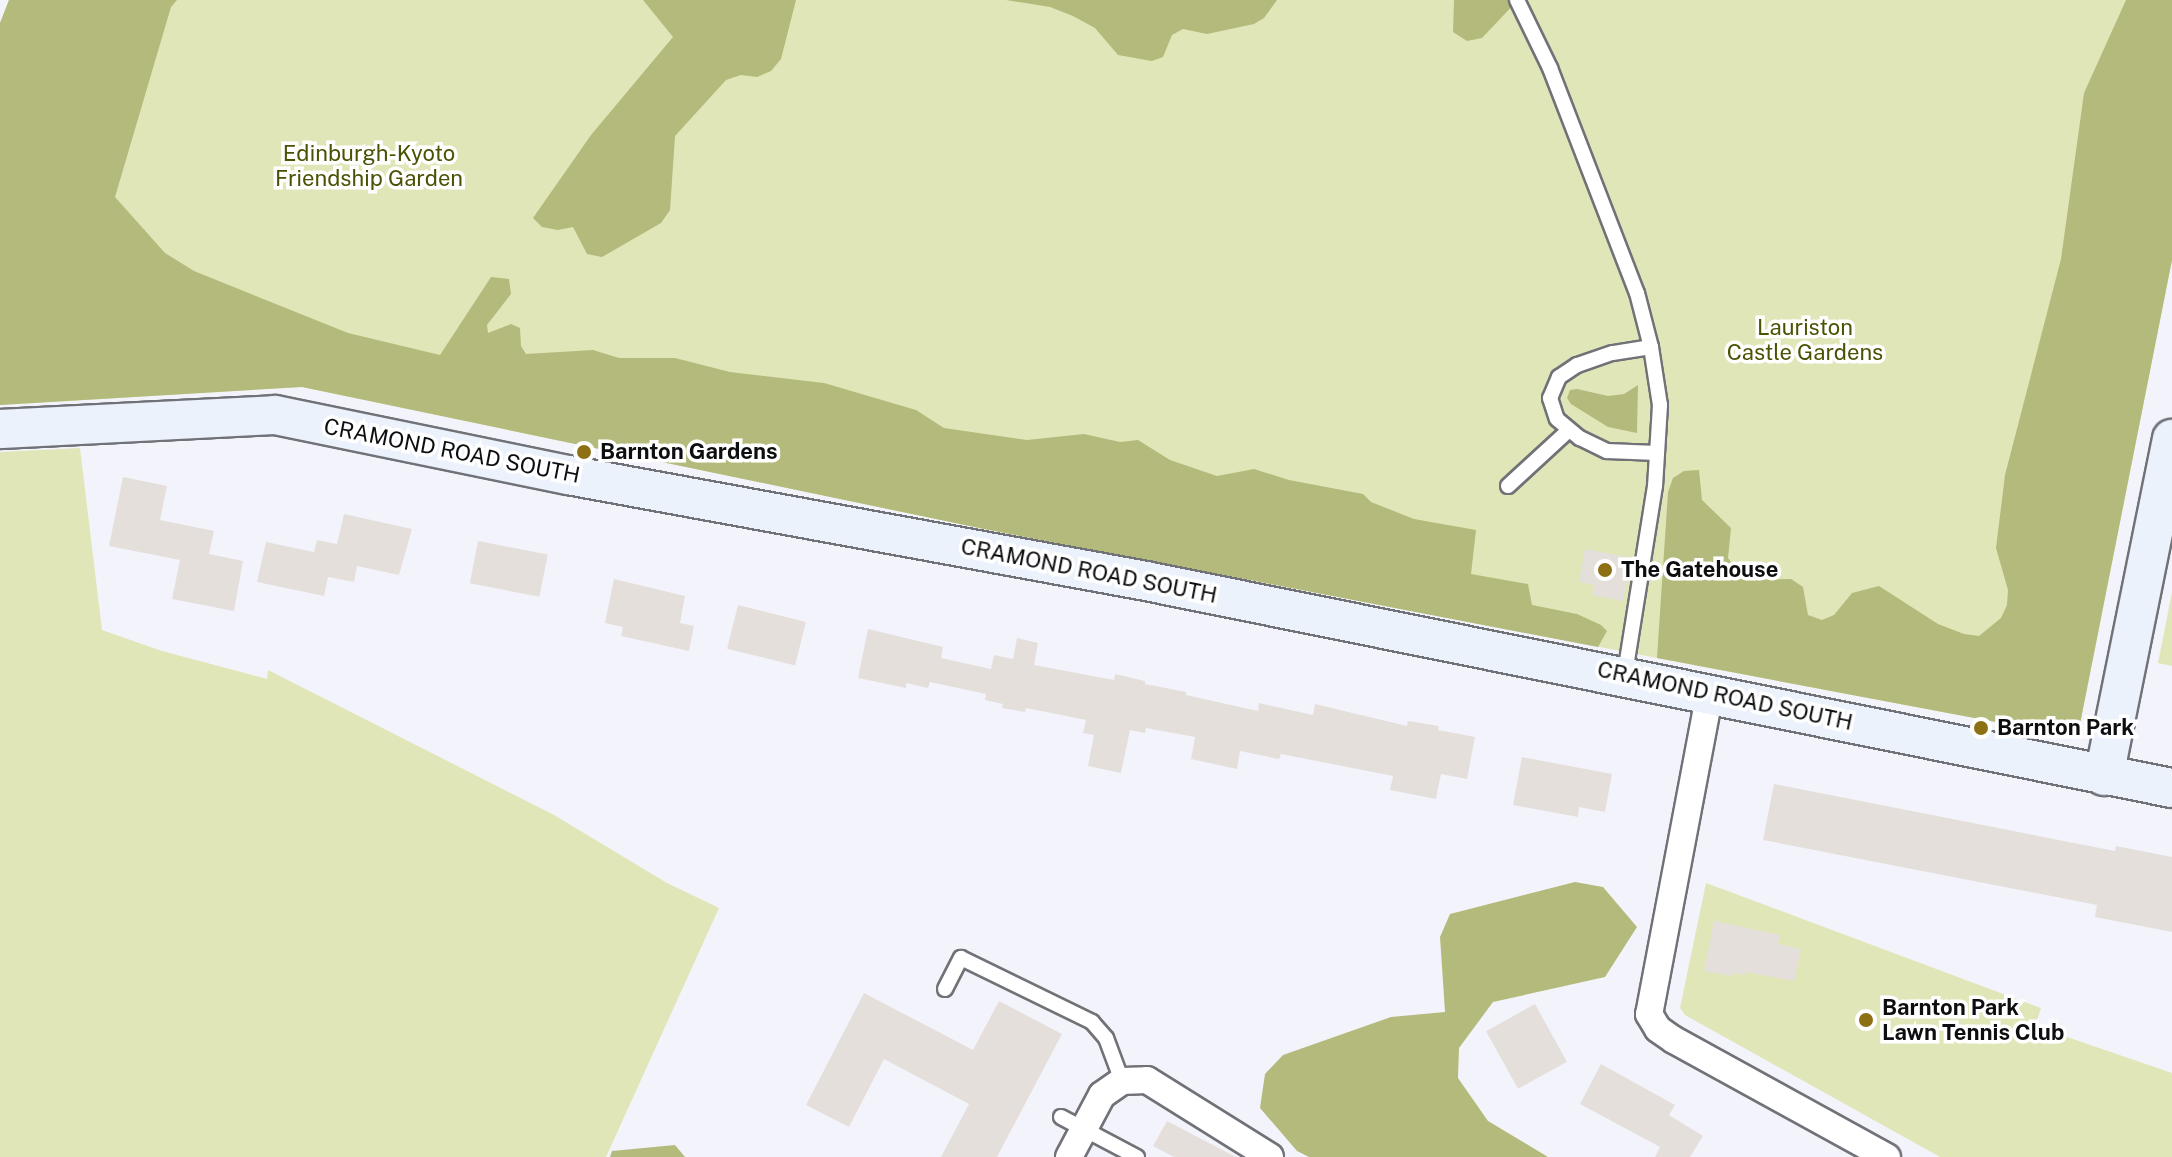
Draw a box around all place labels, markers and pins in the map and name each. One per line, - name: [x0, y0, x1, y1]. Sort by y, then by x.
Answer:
- place label: Barnton Gardens: [600, 439, 777, 465]
- marker: Barnton Gardens: [575, 443, 593, 461]
- place label: The Gatehouse: [1621, 557, 1778, 583]
- marker: The Gatehouse: [1596, 561, 1614, 579]
- place label: Barnton Park: [1997, 715, 2134, 741]
- marker: Barnton Park: [1972, 719, 1990, 737]
- place label: Barnton Park Lawn Tennis Club: [1882, 994, 2064, 1046]
- marker: Barnton Park Lawn Tennis Club: [1857, 1011, 1875, 1029]

